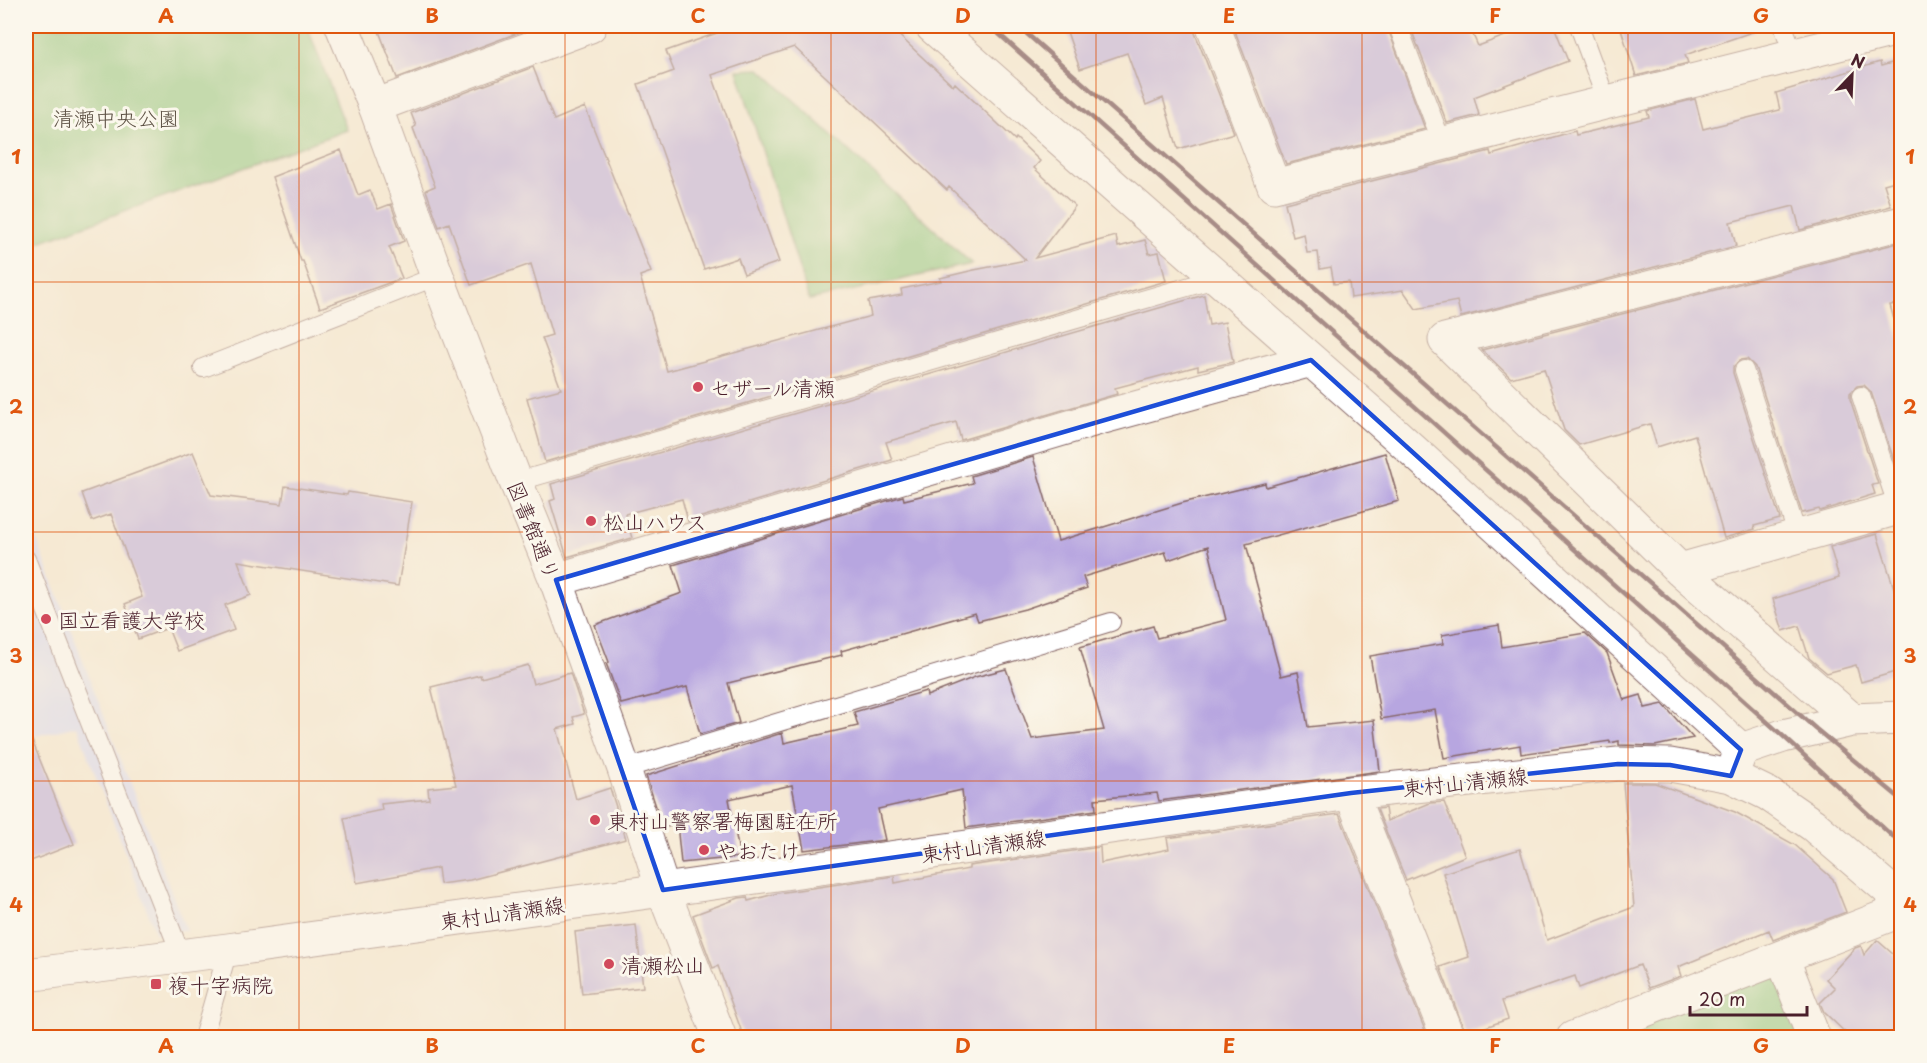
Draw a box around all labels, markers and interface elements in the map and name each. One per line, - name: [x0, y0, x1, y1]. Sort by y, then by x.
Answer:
- text: A: [158, 0, 174, 30]
- text: B: [425, 0, 439, 30]
- text: C: [690, 0, 706, 30]
- text: D: [955, 0, 971, 30]
- text: E: [1223, 0, 1235, 30]
- text: F: [1489, 0, 1501, 30]
- text: G: [1753, 0, 1769, 30]
- north arrow: [1822, 45, 1882, 105]
- text: N: [1848, 47, 1869, 74]
- park label: 清瀬中央公園: [53, 101, 179, 133]
- text: 1: [11, 141, 21, 171]
- text: 1: [1905, 141, 1915, 171]
- place label: セザール清瀬: [710, 371, 835, 403]
- marker: セザール清瀬: [691, 380, 705, 394]
- text: 2: [9, 391, 23, 421]
- text: 2: [1903, 391, 1917, 421]
- street label: 図書館通り: [500, 475, 570, 585]
- place label: 松山ハウス: [603, 505, 707, 537]
- marker: 松山ハウス: [584, 514, 598, 528]
- place label: 国立看護大学校: [58, 603, 205, 635]
- marker: 国立看護大学校: [39, 612, 53, 626]
- text: 3: [9, 640, 23, 670]
- text: 3: [1903, 640, 1917, 670]
- street label: 東村山清瀬線: [1401, 759, 1529, 803]
- place label: 東村山警察署梅園駐在所: [607, 804, 838, 836]
- marker: 東村山警察署梅園駐在所: [588, 813, 602, 827]
- street label: 東村山清瀬線: [918, 820, 1048, 870]
- place label: やおたけ: [716, 834, 800, 866]
- marker: やおたけ: [697, 843, 711, 857]
- street label: 東村山清瀬線: [437, 887, 567, 937]
- text: 4: [9, 889, 23, 919]
- text: 4: [1903, 889, 1917, 919]
- place label: 清瀬松山: [621, 948, 705, 980]
- marker: 清瀬松山: [602, 957, 616, 971]
- place label: 複十字病院: [168, 968, 273, 1000]
- marker: 複十字病院: [149, 977, 163, 991]
- scale bar: [1690, 979, 1807, 1017]
- text: 20 m: [1699, 985, 1745, 1012]
- text: A: [158, 1030, 174, 1060]
- text: B: [425, 1030, 439, 1060]
- text: C: [690, 1030, 706, 1060]
- text: D: [955, 1030, 971, 1060]
- text: E: [1223, 1030, 1235, 1060]
- text: F: [1489, 1030, 1501, 1060]
- text: G: [1753, 1030, 1769, 1060]

